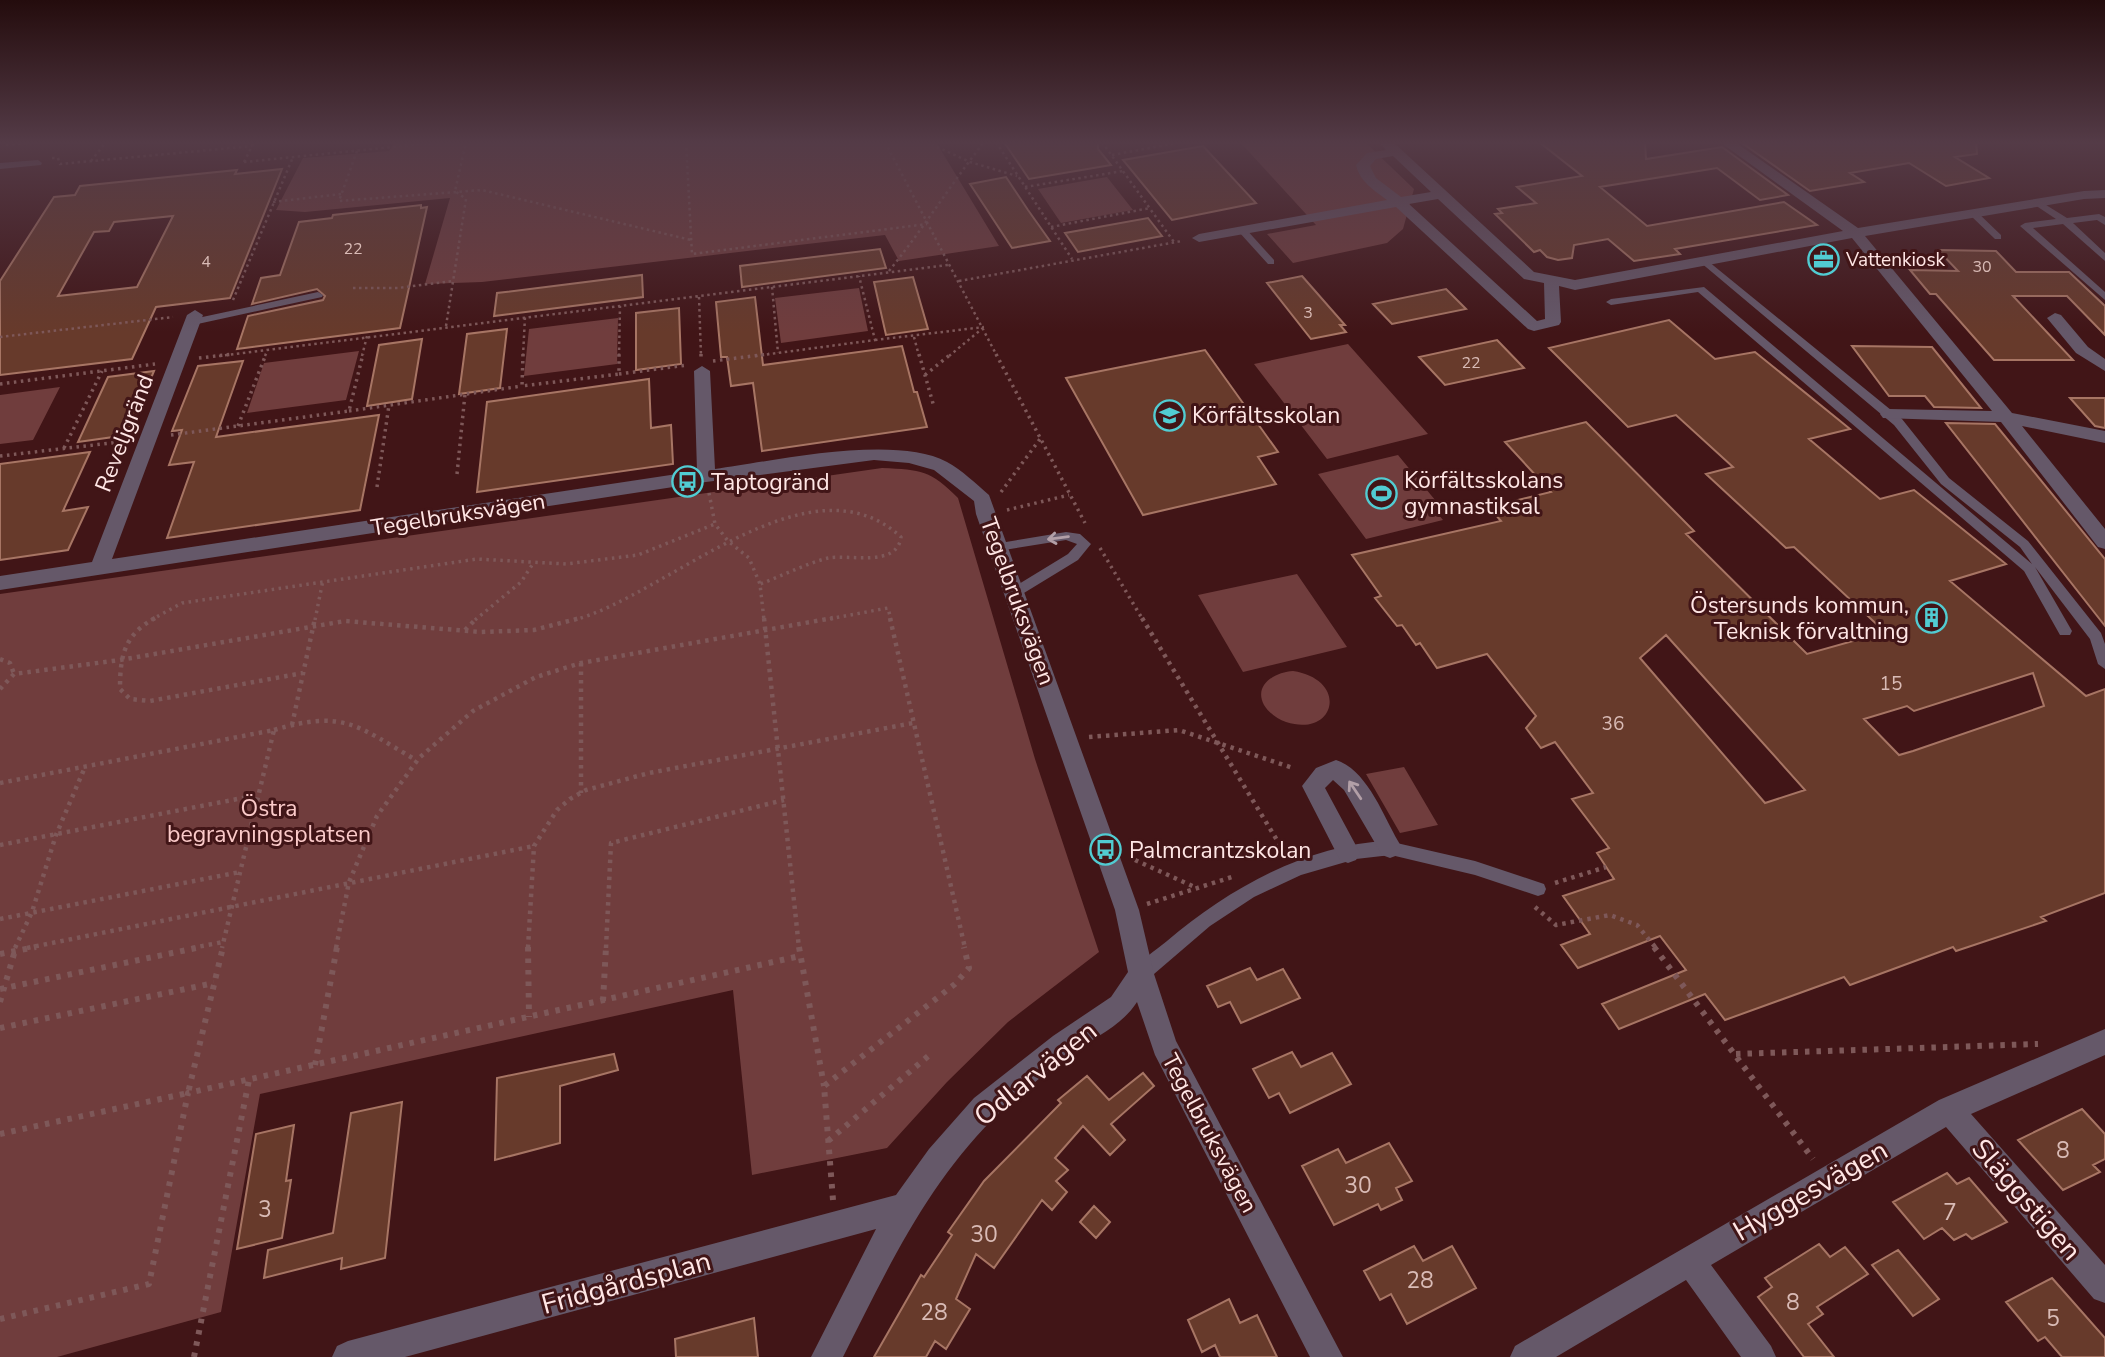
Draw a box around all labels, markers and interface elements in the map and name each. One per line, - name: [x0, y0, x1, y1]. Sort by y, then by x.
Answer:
- house number: 22: [343, 238, 363, 260]
- office icon: Vattenkiosk: [1806, 242, 1840, 276]
- place label: Vattenkiosk: [1845, 247, 1946, 273]
- house number: 4: [201, 251, 211, 273]
- house number: 30: [1972, 256, 1992, 278]
- house number: 3: [1303, 302, 1313, 324]
- house number: 22: [1461, 352, 1481, 374]
- street label: Reveljgränd: [88, 370, 161, 496]
- school or university icon: Körfältsskolan: [1152, 398, 1186, 432]
- place label: Körfältsskolan: [1192, 400, 1340, 431]
- bus stop icon: Taptogränd: [671, 465, 705, 499]
- place label: Körfältsskolans gymnastiksal: [1404, 465, 1563, 522]
- place label: Taptogränd: [711, 467, 830, 498]
- sports icon: Körfältsskolans gymnastiksal: [1364, 476, 1398, 510]
- street label: Tegelbruksvägen: [369, 485, 547, 544]
- street label: Tegelbruksvägen: [973, 513, 1062, 689]
- one-way arrow: [1047, 532, 1070, 545]
- place label: Östersunds kommun, Teknisk förvaltning: [1690, 590, 1909, 647]
- building icon: Östersunds kommun, Teknisk förvaltning: [1915, 601, 1949, 635]
- house number: 15: [1880, 671, 1902, 697]
- house number: 36: [1602, 711, 1624, 737]
- one-way arrow: [1348, 781, 1362, 800]
- park label: Östra begravningsplatsen: [167, 793, 371, 850]
- bus stop icon: Palmcrantzskolan: [1089, 833, 1123, 867]
- place label: Palmcrantzskolan: [1129, 835, 1311, 866]
- street label: Odlarvägen: [966, 1012, 1105, 1135]
- street label: Tegelbruksvägen: [1155, 1048, 1265, 1218]
- street label: Hyggesvägen: [1726, 1131, 1895, 1250]
- street label: Släggstigen: [1963, 1131, 2090, 1269]
- house number: 8: [2056, 1135, 2070, 1166]
- house number: 30: [1344, 1170, 1372, 1201]
- house number: 3: [258, 1194, 272, 1225]
- house number: 7: [1943, 1197, 1957, 1228]
- house number: 30: [970, 1219, 998, 1250]
- street label: Fridgårdsplan: [537, 1242, 715, 1324]
- house number: 28: [1406, 1265, 1434, 1296]
- house number: 8: [1786, 1287, 1800, 1318]
- house number: 28: [920, 1297, 948, 1328]
- house number: 5: [2046, 1303, 2060, 1334]

